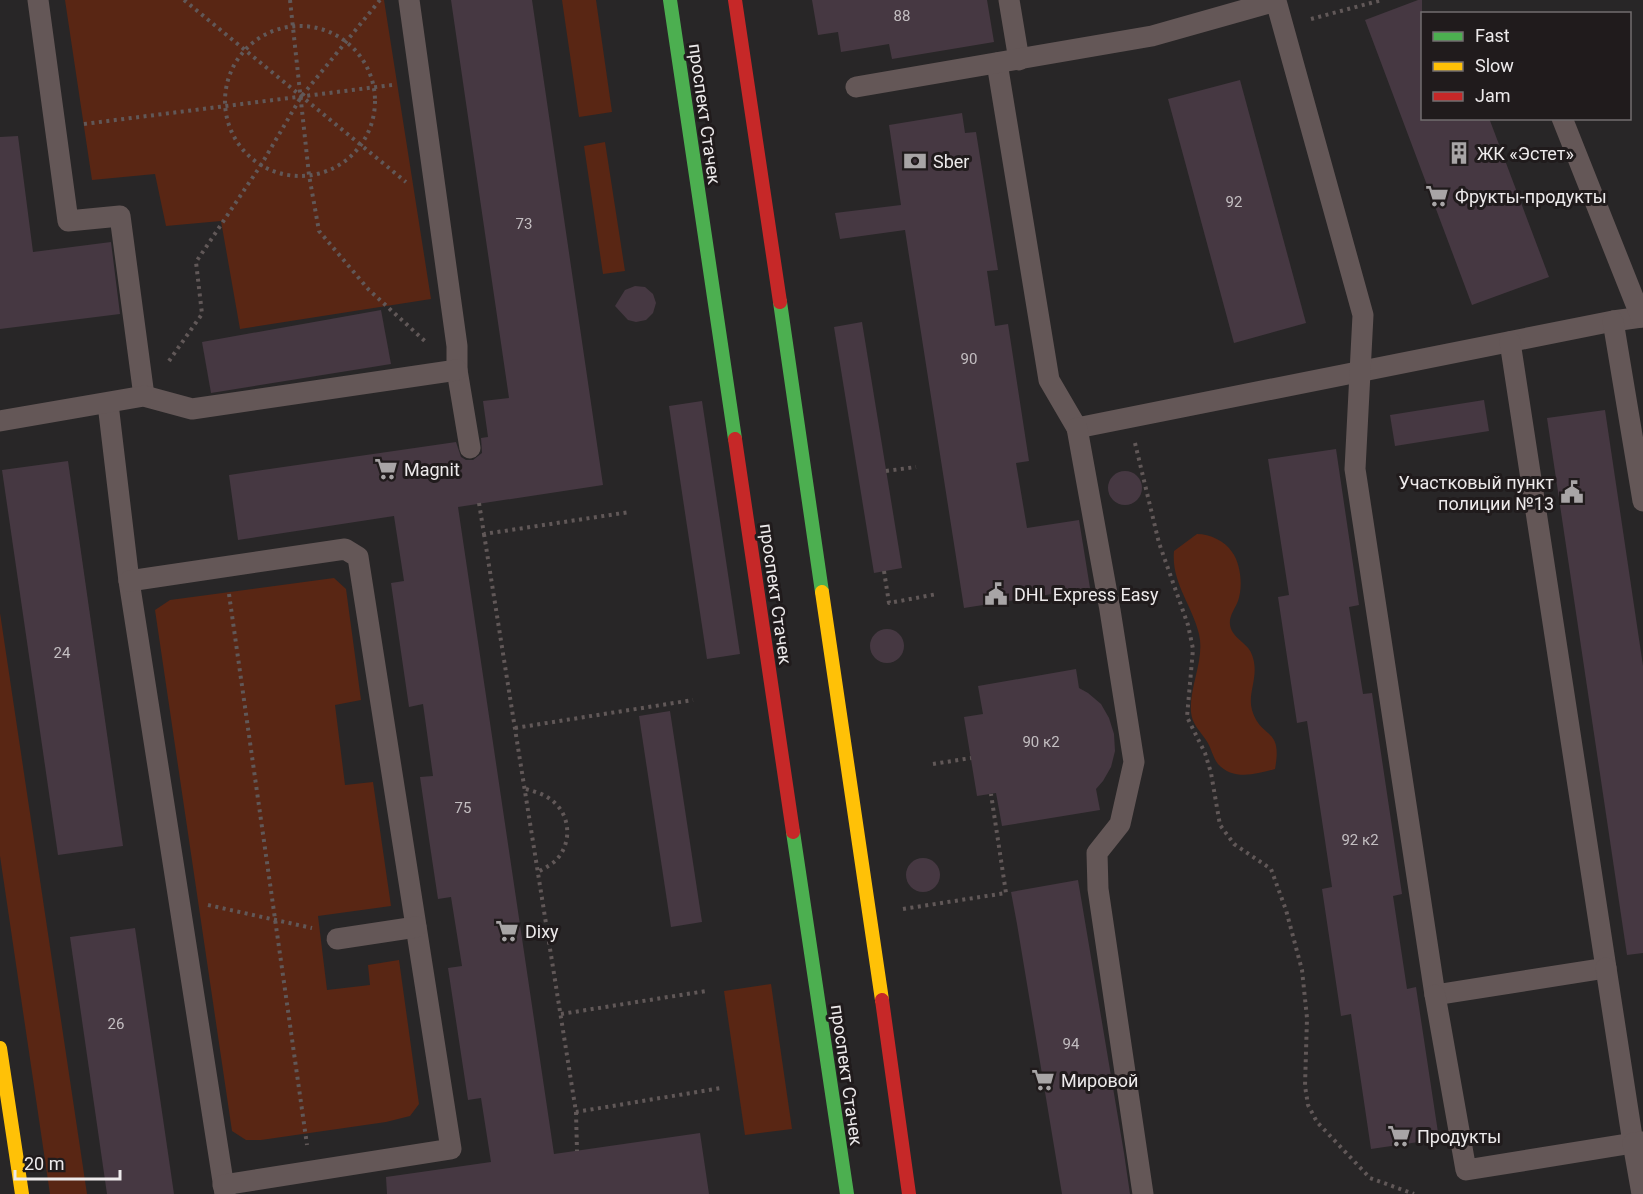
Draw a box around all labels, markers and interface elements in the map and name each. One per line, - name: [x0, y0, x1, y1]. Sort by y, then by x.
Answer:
- house number: 88: [894, 7, 910, 25]
- legend: [1421, 12, 1631, 120]
- text: Fast: [1475, 25, 1510, 46]
- street label: проспект Стачек: [685, 42, 725, 186]
- text: Slow: [1475, 55, 1514, 76]
- text: Jam: [1475, 85, 1511, 106]
- building icon: ЖК «Эстет»: [1446, 140, 1472, 166]
- place label: ЖК «Эстет»: [1477, 143, 1574, 164]
- bank icon: Sber: [902, 148, 928, 174]
- place label: Sber: [933, 151, 969, 172]
- supermarket icon: Фрукты-продукты: [1424, 183, 1450, 209]
- place label: Фрукты-продукты: [1455, 186, 1607, 207]
- house number: 92: [1226, 193, 1242, 211]
- house number: 73: [516, 215, 532, 233]
- house number: 90: [961, 350, 977, 368]
- supermarket icon: Magnit: [373, 456, 399, 482]
- place label: Magnit: [404, 459, 460, 480]
- place label: Участковый пункт полиции №13: [1399, 472, 1554, 514]
- public building icon: Участковый пункт полиции №13: [1559, 479, 1585, 505]
- street label: проспект Стачек: [756, 522, 796, 666]
- public building icon: DHL Express Easy: [983, 581, 1009, 607]
- place label: DHL Express Easy: [1014, 584, 1159, 605]
- house number: 24: [54, 644, 71, 662]
- house number: 90 к2: [1022, 733, 1060, 751]
- house number: 75: [455, 799, 471, 817]
- house number: 92 к2: [1341, 831, 1379, 849]
- supermarket icon: Dixy: [494, 918, 520, 944]
- place label: Dixy: [525, 921, 559, 942]
- street label: проспект Стачек: [827, 1003, 867, 1147]
- house number: 26: [108, 1015, 124, 1033]
- house number: 94: [1063, 1035, 1080, 1053]
- supermarket icon: Мировой: [1030, 1067, 1056, 1093]
- place label: Мировой: [1061, 1070, 1138, 1091]
- supermarket icon: Продукты: [1386, 1123, 1412, 1149]
- place label: Продукты: [1417, 1126, 1501, 1147]
- scale bar: [15, 1143, 120, 1181]
- text: 20 m: [24, 1153, 64, 1174]

